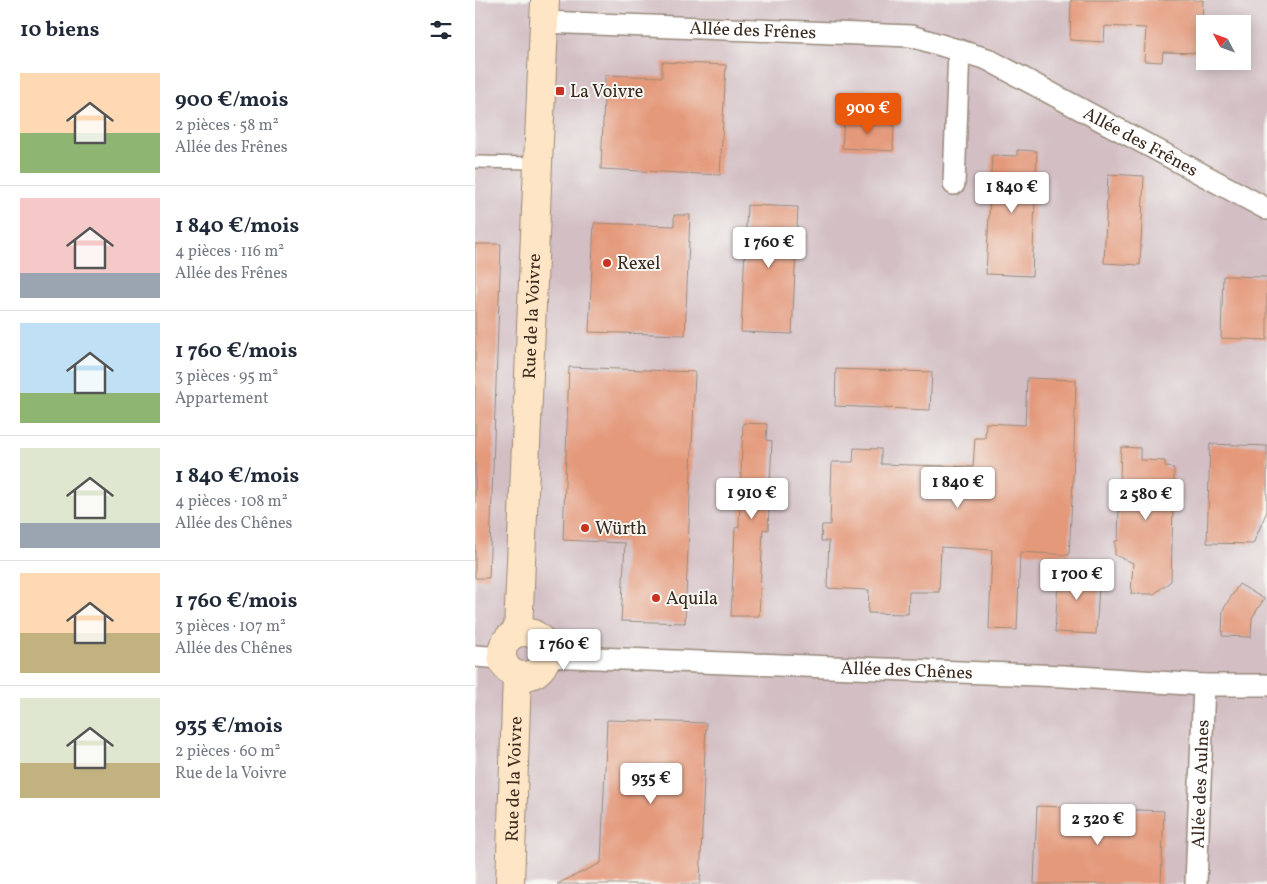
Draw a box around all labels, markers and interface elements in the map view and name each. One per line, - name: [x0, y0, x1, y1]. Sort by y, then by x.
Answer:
- north arrow: [1196, 15, 1251, 70]
- map controls: [1196, 15, 1251, 70]
- text: 10 biens: [20, 16, 99, 45]
- icon: filters: [427, 16, 455, 44]
- street label: Allée des Frênes: [689, 17, 817, 46]
- place label: La Voivre: [570, 80, 643, 105]
- marker: La Voivre: [554, 85, 566, 97]
- text: 900 €/mois: [175, 86, 288, 115]
- pin: 900 €: [833, 92, 903, 135]
- icon: home: [60, 93, 120, 153]
- text: 900 €: [846, 98, 890, 120]
- street label: Allée des Frênes: [1078, 102, 1202, 184]
- text: 2 pièces · 58 m²: [175, 115, 279, 137]
- text: Allée des Frênes: [175, 137, 288, 159]
- pin: 1 840 €: [966, 172, 1058, 214]
- text: 1 840 €: [986, 177, 1038, 199]
- text: 1 840 €/mois: [175, 212, 299, 241]
- icon: home: [60, 218, 120, 278]
- pin: 1 760 €: [723, 226, 815, 269]
- text: 1 760 €: [744, 232, 794, 254]
- text: 4 pièces · 116 m²: [175, 241, 284, 263]
- place label: Rexel: [617, 252, 660, 277]
- street label: Rue de la Voivre: [518, 253, 548, 380]
- marker: Rexel: [601, 257, 613, 269]
- text: Allée des Frênes: [175, 263, 288, 285]
- text: 1 760 €/mois: [175, 337, 297, 366]
- icon: home: [60, 343, 120, 403]
- text: 3 pièces · 95 m²: [175, 366, 278, 388]
- text: Appartement: [175, 388, 269, 410]
- text: 1 840 €/mois: [175, 462, 299, 491]
- pin: 1 840 €: [912, 466, 1004, 509]
- icon: home: [60, 468, 120, 528]
- text: 1 840 €: [932, 472, 984, 494]
- pin: 1 910 €: [706, 478, 798, 520]
- pin: 2 580 €: [1100, 478, 1192, 521]
- text: 1 910 €: [727, 483, 777, 505]
- text: 2 580 €: [1120, 484, 1172, 506]
- text: 4 pièces · 108 m²: [175, 491, 288, 513]
- text: Allée des Chênes: [175, 513, 292, 535]
- place label: Würth: [595, 517, 647, 542]
- marker: Würth: [579, 522, 591, 534]
- pin: 1 700 €: [1031, 558, 1123, 601]
- text: 1 700 €: [1051, 564, 1103, 586]
- text: 1 760 €/mois: [175, 587, 297, 616]
- place label: Aquila: [666, 587, 718, 612]
- marker: Aquila: [650, 592, 662, 604]
- icon: home: [60, 593, 120, 653]
- text: 3 pièces · 107 m²: [175, 616, 286, 638]
- pin: 1 760 €: [518, 628, 610, 671]
- text: 1 760 €: [539, 634, 589, 656]
- text: Allée des Chênes: [175, 638, 292, 660]
- street label: Allée des Chênes: [840, 656, 973, 687]
- text: 935 €/mois: [175, 712, 283, 741]
- street label: Rue de la Voivre: [500, 716, 530, 842]
- icon: home: [60, 718, 120, 778]
- street label: Allée des Aulnes: [1186, 719, 1217, 849]
- text: 2 pièces · 60 m²: [175, 741, 280, 763]
- pin: 935 €: [616, 762, 686, 805]
- text: Rue de la Voivre: [175, 763, 287, 785]
- text: 935 €: [631, 768, 671, 790]
- pin: 2 320 €: [1052, 804, 1144, 846]
- text: 2 320 €: [1072, 809, 1124, 831]

